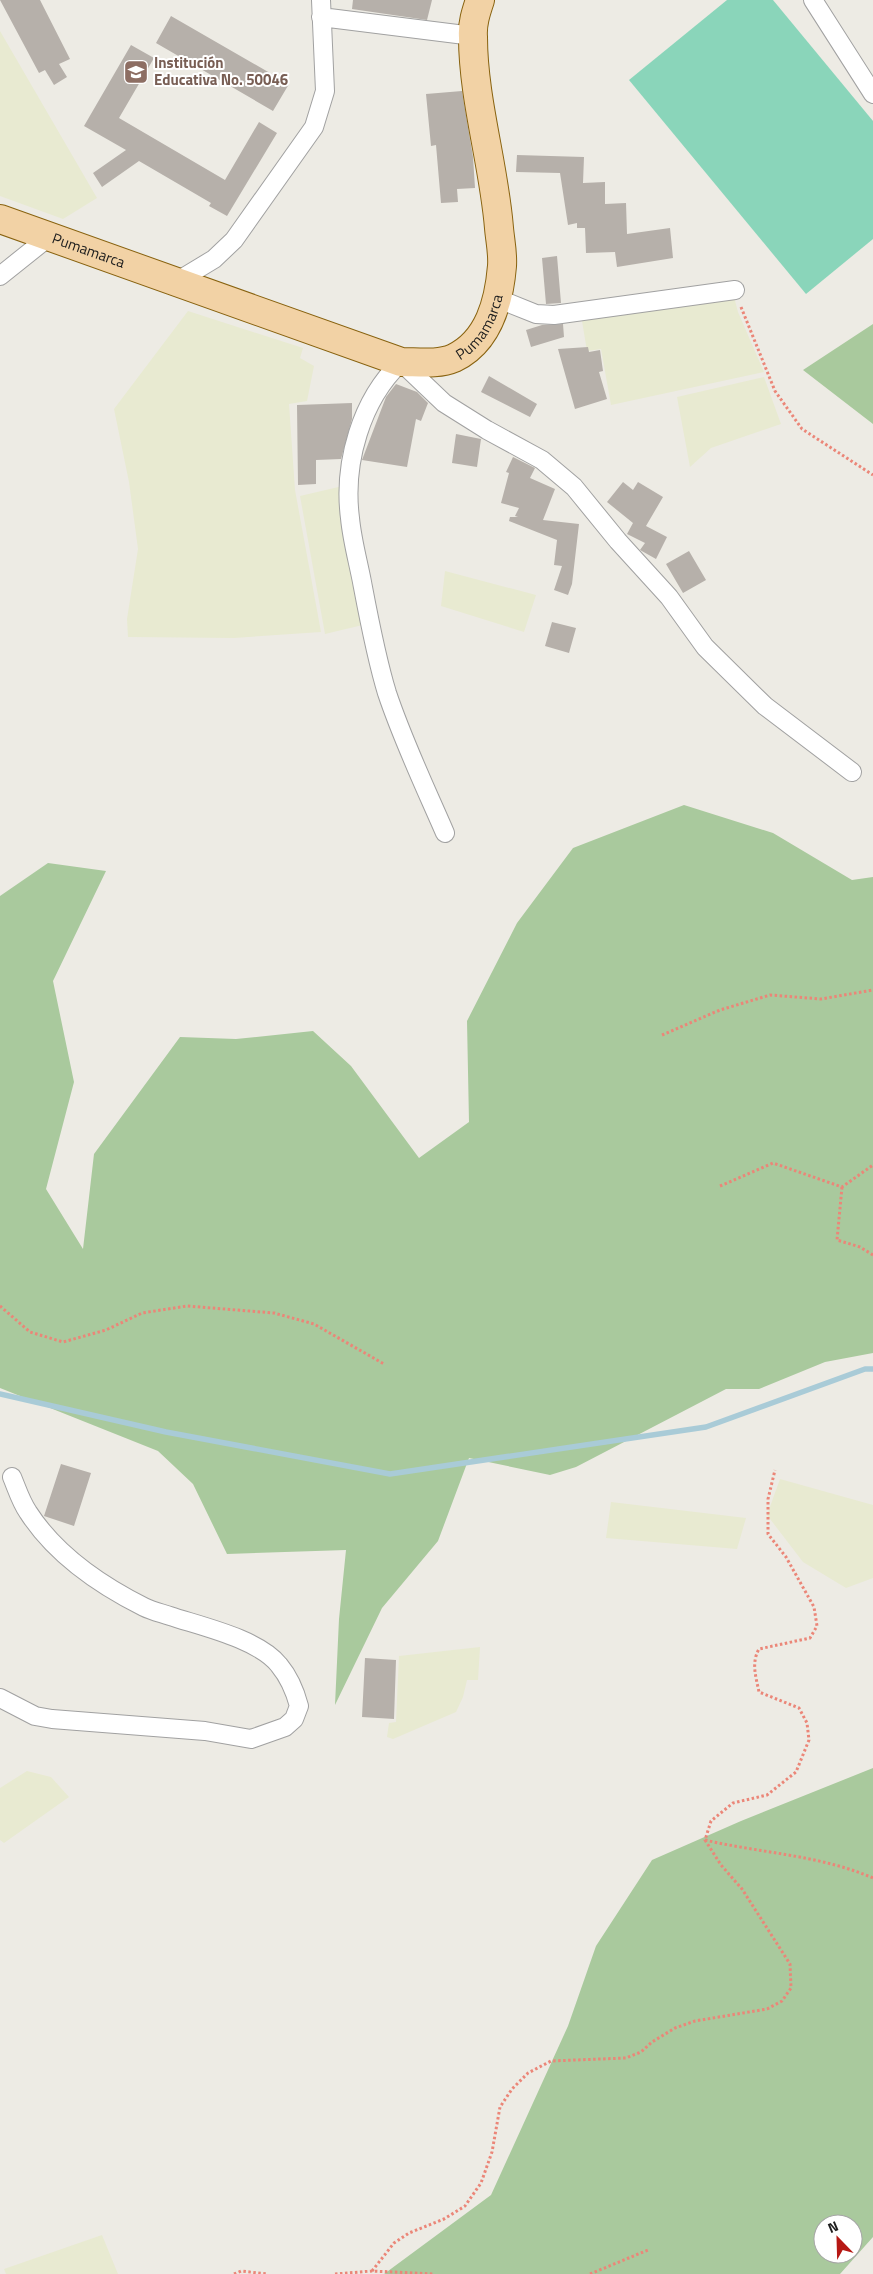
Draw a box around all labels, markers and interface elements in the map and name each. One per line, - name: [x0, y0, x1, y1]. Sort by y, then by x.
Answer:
- place label: Institución Educativa No. 50046: [154, 51, 288, 91]
- school or university icon: Institución Educativa No. 50046: [123, 59, 149, 85]
- street label: Pumamarca: [49, 226, 129, 274]
- street label: Pumamarca: [451, 291, 509, 366]
- north arrow: [813, 2214, 863, 2264]
- text: N: [824, 2215, 841, 2238]

